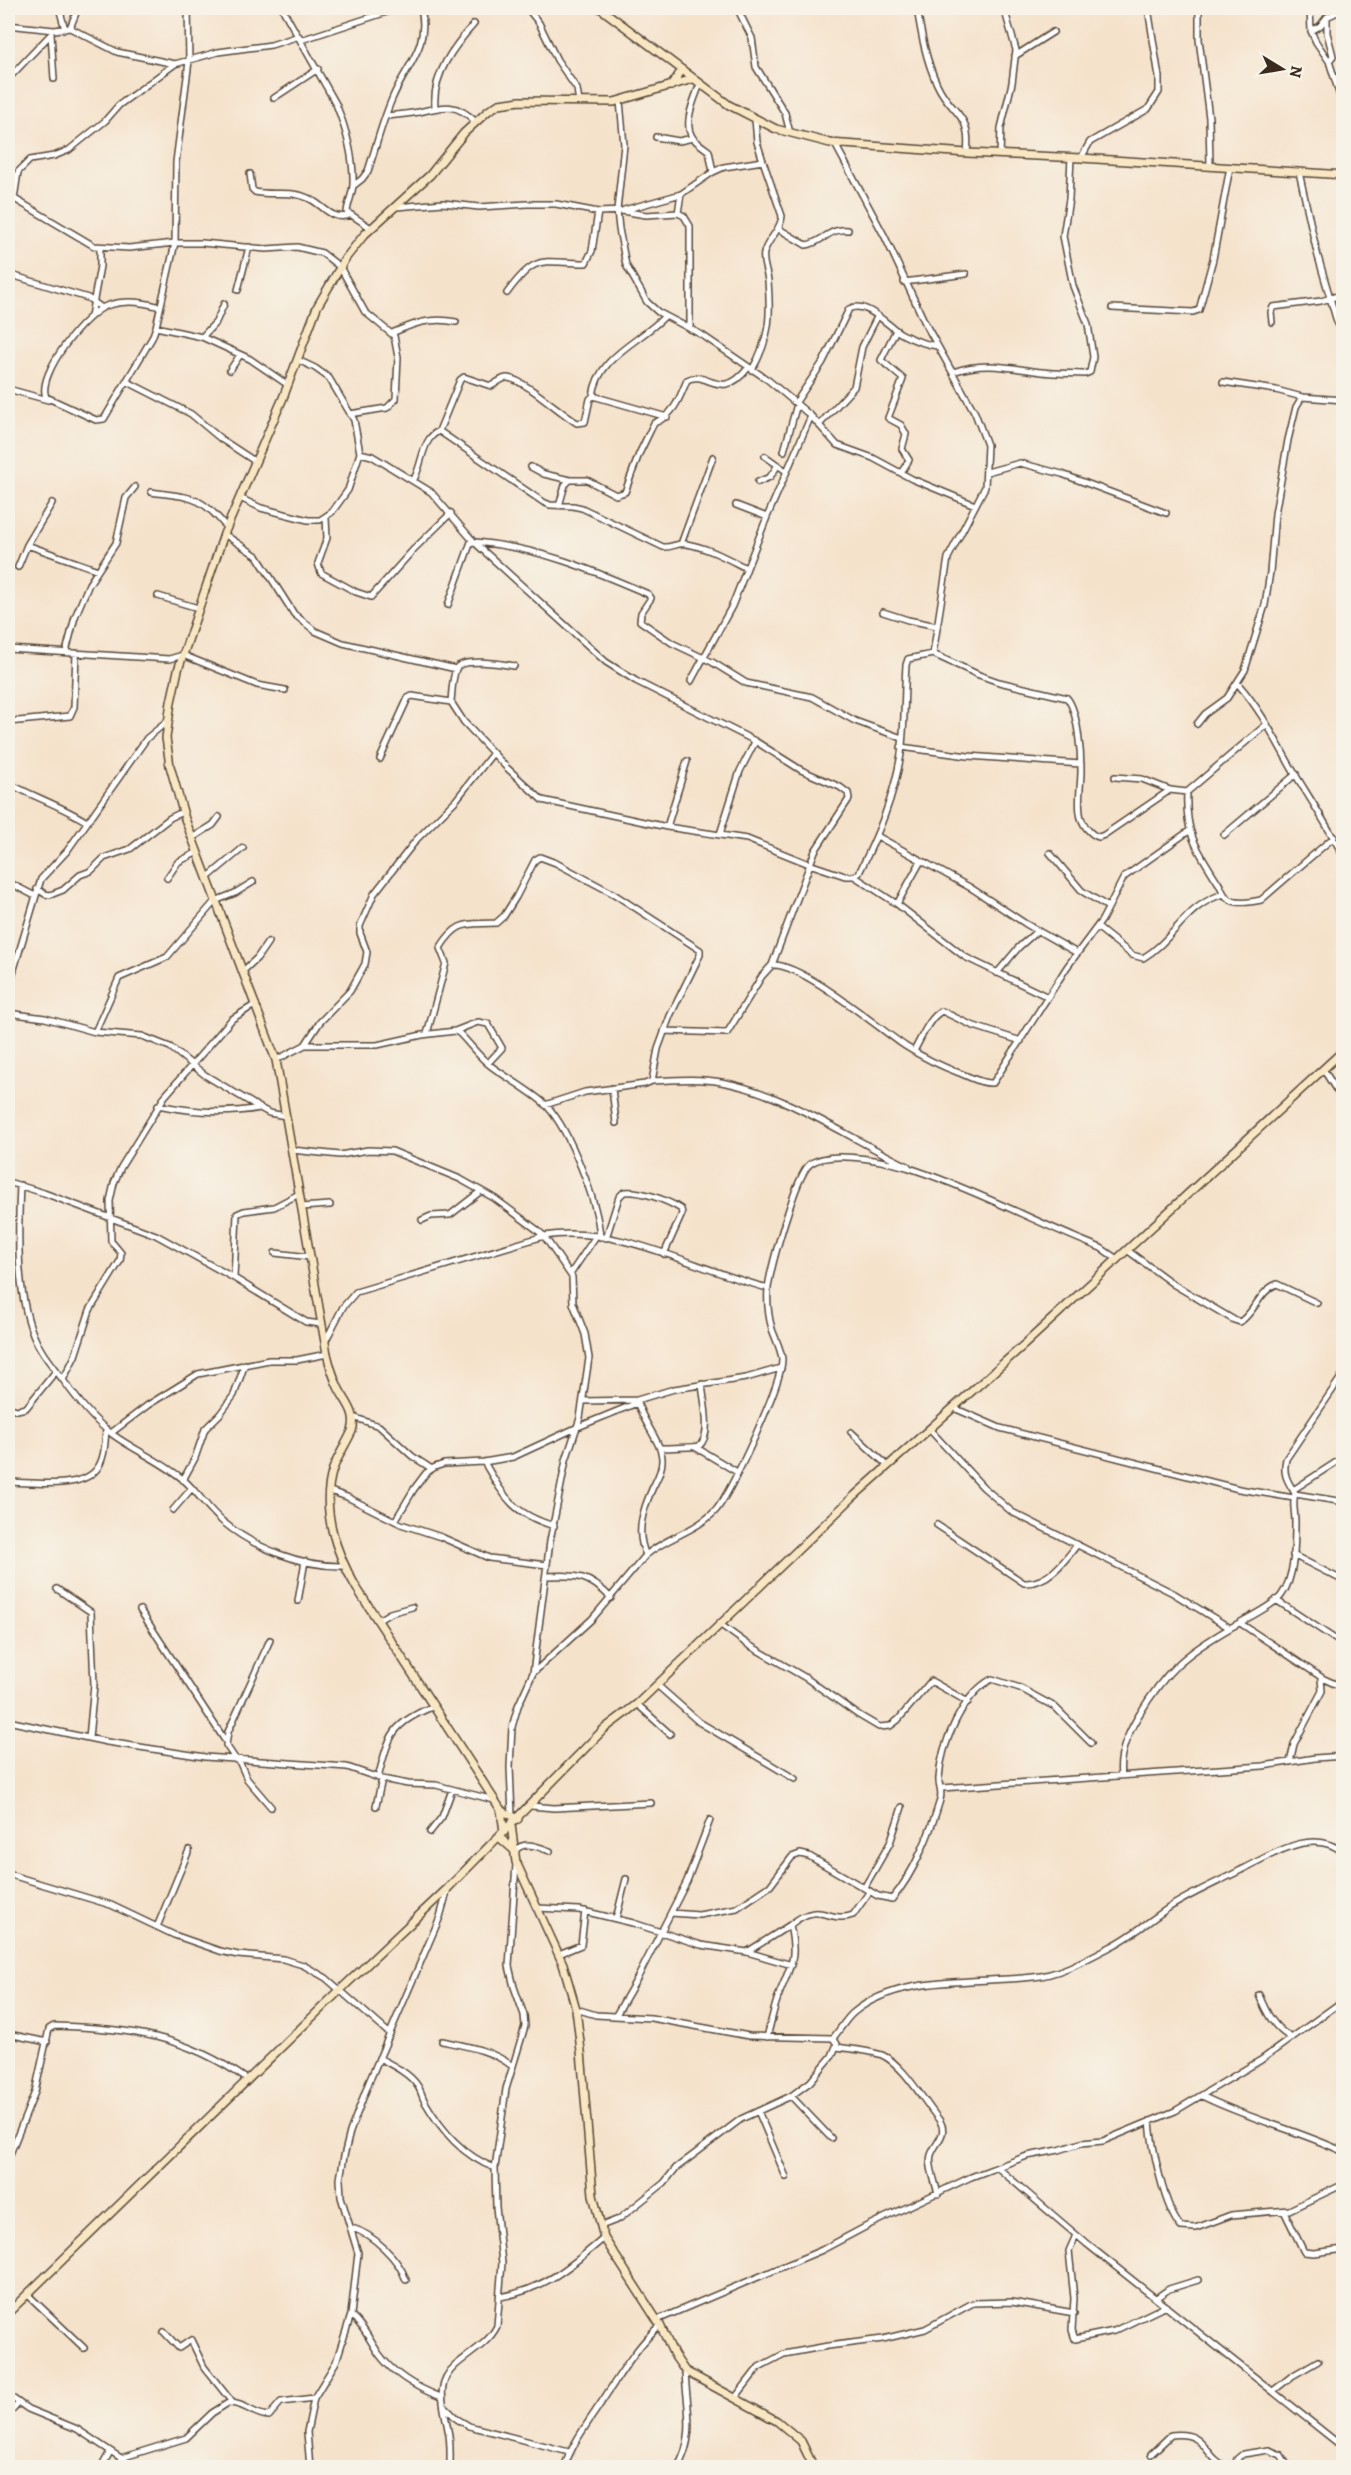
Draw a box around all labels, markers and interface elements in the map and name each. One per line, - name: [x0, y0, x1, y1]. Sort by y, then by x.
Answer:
- north arrow: [1252, 39, 1312, 99]
- text: N: [1284, 64, 1308, 80]

